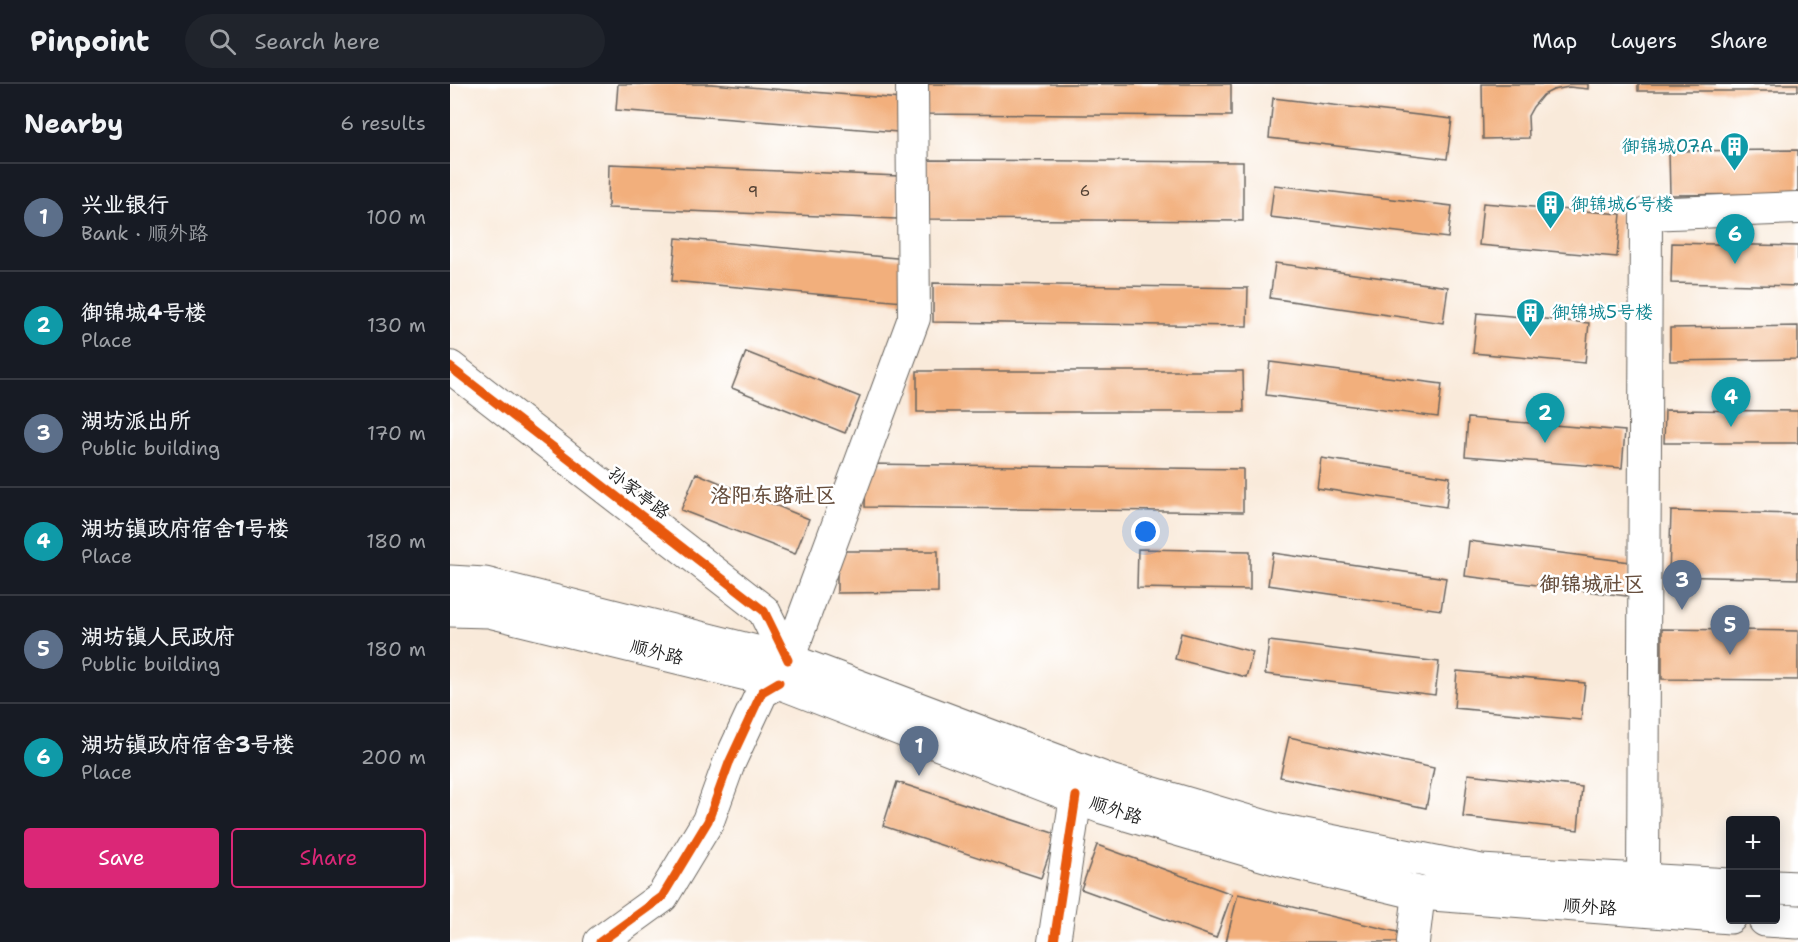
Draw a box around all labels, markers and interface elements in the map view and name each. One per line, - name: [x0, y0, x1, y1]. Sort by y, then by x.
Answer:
- search box: [185, 14, 605, 68]
- text: Pinpoint: [30, 22, 149, 60]
- icon: search: [206, 25, 239, 58]
- text: Search here: [254, 27, 380, 56]
- text: Map: [1532, 27, 1577, 55]
- text: Layers: [1610, 27, 1677, 55]
- text: Share: [1710, 27, 1768, 55]
- text: Nearby: [24, 106, 123, 141]
- text: 6 results: [340, 110, 426, 136]
- building icon: 御锦城07A: [1718, 130, 1750, 172]
- place label: 御锦城07A: [1622, 134, 1713, 158]
- house number: 6: [1080, 181, 1090, 201]
- house number: 9: [748, 182, 758, 202]
- building icon: 御锦城6号楼: [1534, 188, 1566, 230]
- text: 兴业银行: [81, 190, 169, 219]
- place label: 御锦城6号楼: [1571, 192, 1674, 216]
- text: 1: [39, 204, 48, 230]
- text: 100 m: [366, 204, 426, 230]
- pin: 6: [1716, 214, 1754, 264]
- text: Bank · 顺外路: [81, 220, 208, 246]
- building icon: 御锦城5号楼: [1515, 296, 1547, 338]
- text: 御锦城4号楼: [81, 298, 206, 327]
- place label: 御锦城5号楼: [1552, 300, 1653, 324]
- text: 2: [37, 312, 51, 338]
- text: 130 m: [367, 312, 426, 338]
- text: Place: [81, 327, 132, 353]
- pin: 4: [1712, 378, 1750, 427]
- pin: 2: [1526, 394, 1564, 443]
- text: 湖坊派出所: [81, 406, 191, 435]
- text: 3: [37, 420, 51, 446]
- text: 170 m: [367, 420, 426, 446]
- text: Public building: [81, 435, 220, 461]
- street label: 孙家亭路: [603, 461, 675, 525]
- district label: 洛阳东路社区: [710, 481, 836, 509]
- text: 湖坊镇政府宿舍1号楼: [81, 514, 289, 543]
- your location: [1131, 517, 1160, 546]
- text: 4: [37, 528, 51, 554]
- text: 180 m: [366, 528, 426, 554]
- text: Place: [81, 543, 132, 569]
- pin: 3: [1662, 560, 1702, 610]
- district label: 御锦城社区: [1540, 570, 1645, 598]
- pin: 5: [1710, 606, 1750, 655]
- text: 湖坊镇人民政府: [81, 622, 235, 651]
- street label: 顺外路: [628, 634, 686, 670]
- text: 5: [37, 636, 50, 662]
- text: 180 m: [366, 636, 426, 662]
- text: Public building: [81, 651, 220, 677]
- pin: 1: [900, 726, 938, 776]
- text: 湖坊镇政府宿舍3号楼: [81, 730, 294, 759]
- text: 6: [37, 744, 51, 770]
- text: 200 m: [361, 744, 426, 770]
- text: Place: [81, 759, 132, 785]
- street label: 顺外路: [1087, 790, 1145, 830]
- map controls: [1726, 816, 1780, 924]
- button: +: [1726, 816, 1780, 870]
- button: Save: [24, 828, 219, 888]
- button: Share: [231, 828, 426, 888]
- button: −: [1726, 870, 1780, 924]
- street label: 顺外路: [1562, 893, 1618, 921]

